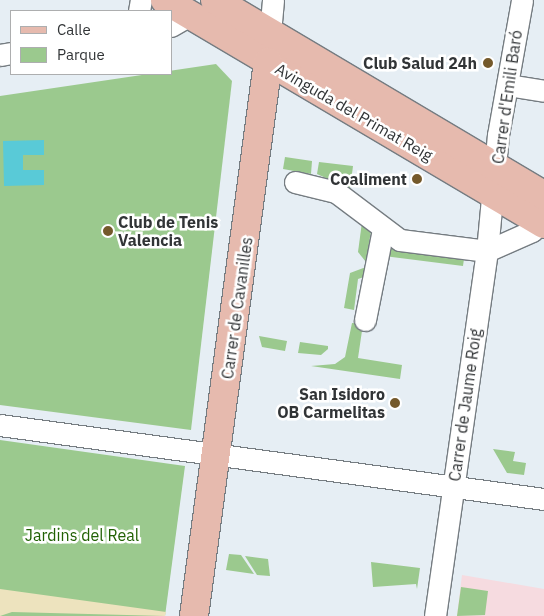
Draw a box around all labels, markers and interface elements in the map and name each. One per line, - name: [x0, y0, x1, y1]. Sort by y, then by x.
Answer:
- legend: [10, 10, 172, 75]
- text: Calle: [57, 20, 91, 39]
- street label: Carrer d'Emili Baró: [488, 29, 526, 165]
- text: Parque: [57, 45, 105, 64]
- place label: Club Salud 24h: [363, 53, 477, 73]
- marker: Club Salud 24h: [481, 56, 495, 70]
- street label: Avinguda del Primat Reig: [272, 59, 436, 165]
- place label: Coaliment: [330, 169, 407, 189]
- marker: Coaliment: [411, 173, 423, 185]
- place label: Club de Tenis Valencia: [118, 212, 218, 250]
- marker: Club de Tenis Valencia: [102, 225, 114, 237]
- street label: Carrer de Cavanilles: [218, 236, 256, 380]
- street label: Carrer de Jaume Roig: [445, 327, 485, 483]
- place label: San Isidoro OB Carmelitas: [277, 384, 385, 422]
- marker: San Isidoro OB Carmelitas: [389, 397, 401, 409]
- park label: Jardins del Real: [25, 525, 139, 545]

